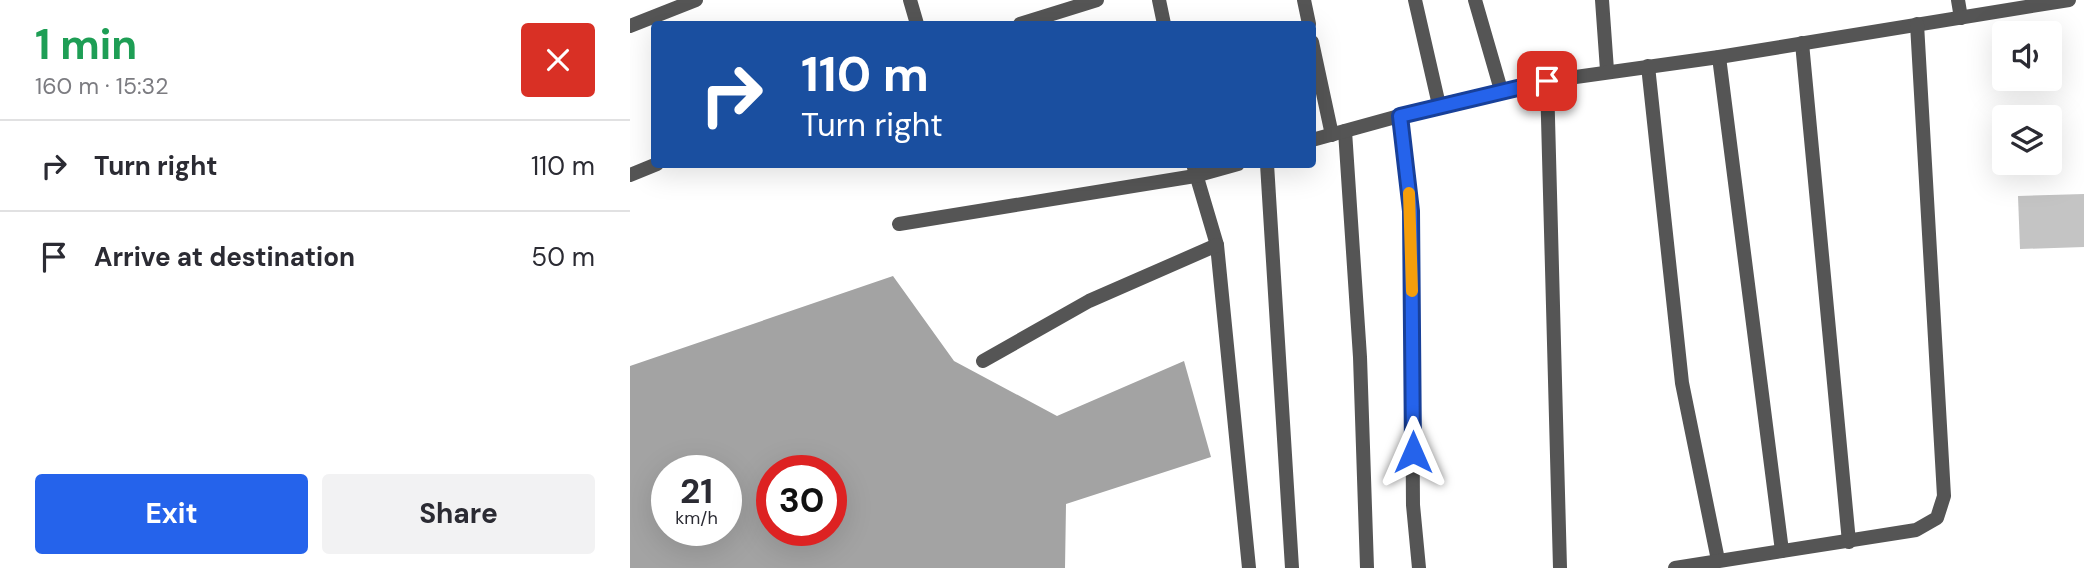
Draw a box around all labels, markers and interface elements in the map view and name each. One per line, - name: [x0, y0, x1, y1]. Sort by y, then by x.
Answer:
- text: 1 min: [35, 17, 137, 72]
- map controls: [1992, 21, 2062, 175]
- button: sound: [1992, 21, 2062, 91]
- button: close: [521, 23, 595, 97]
- text: 110 m: [801, 42, 929, 106]
- icon: right: [686, 49, 777, 140]
- pin: [1517, 51, 1577, 111]
- icon: arrive: [1528, 62, 1566, 100]
- text: 160 m · 15:32: [35, 71, 168, 101]
- text: Turn right: [801, 104, 943, 146]
- button: layers: [1992, 105, 2062, 175]
- icon: right: [35, 147, 73, 185]
- text: Turn right: [94, 149, 218, 183]
- text: 110 m: [531, 149, 595, 183]
- icon: arrive: [35, 238, 73, 276]
- text: Arrive at destination: [94, 240, 355, 274]
- text: 50 m: [531, 240, 595, 274]
- position arrow: [1376, 415, 1450, 489]
- speed limit sign: 30: [756, 455, 847, 546]
- text: 21: [680, 468, 713, 514]
- button: Exit: [35, 474, 308, 554]
- button: Share: [322, 474, 595, 554]
- text: km/h: [675, 506, 718, 530]

